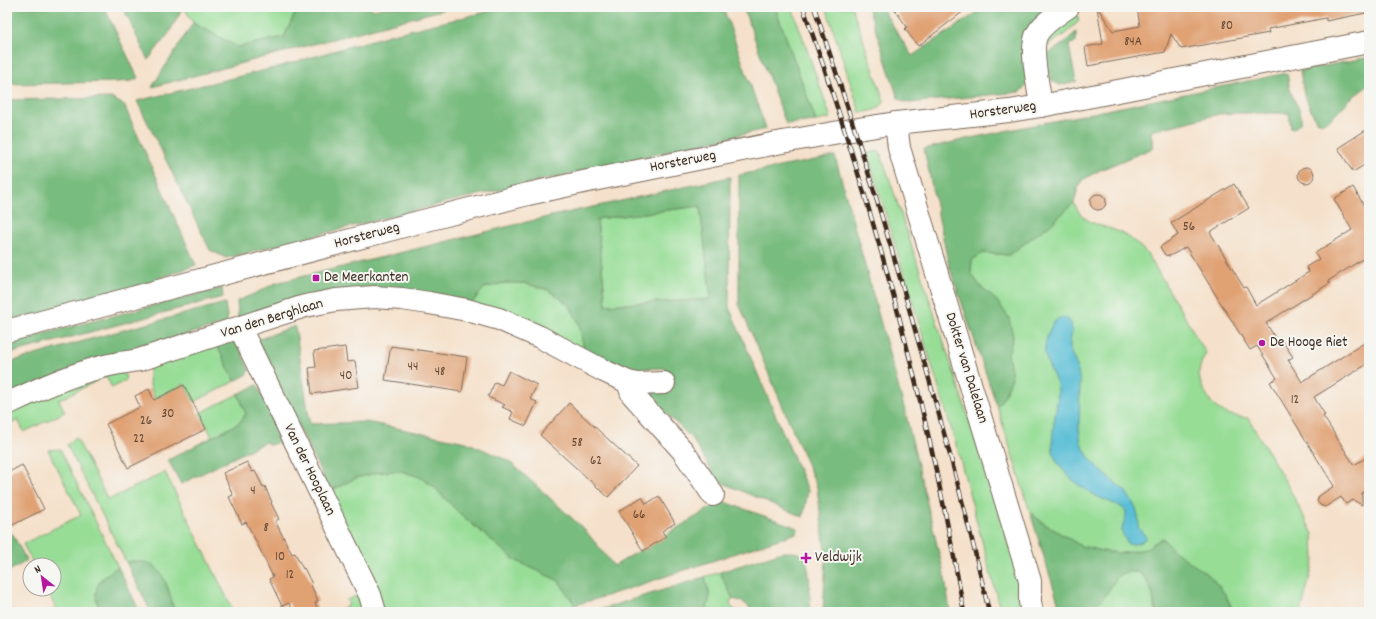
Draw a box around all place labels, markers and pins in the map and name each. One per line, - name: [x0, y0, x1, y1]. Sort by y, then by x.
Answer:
- place label: De Meerkanten: [324, 267, 409, 289]
- marker: De Meerkanten: [311, 273, 321, 283]
- place label: De Hooge Riet: [1270, 332, 1348, 354]
- marker: De Hooge Riet: [1257, 338, 1267, 348]
- place label: Veldwijk: [815, 547, 862, 569]
- marker: Veldwijk: [800, 552, 812, 564]

